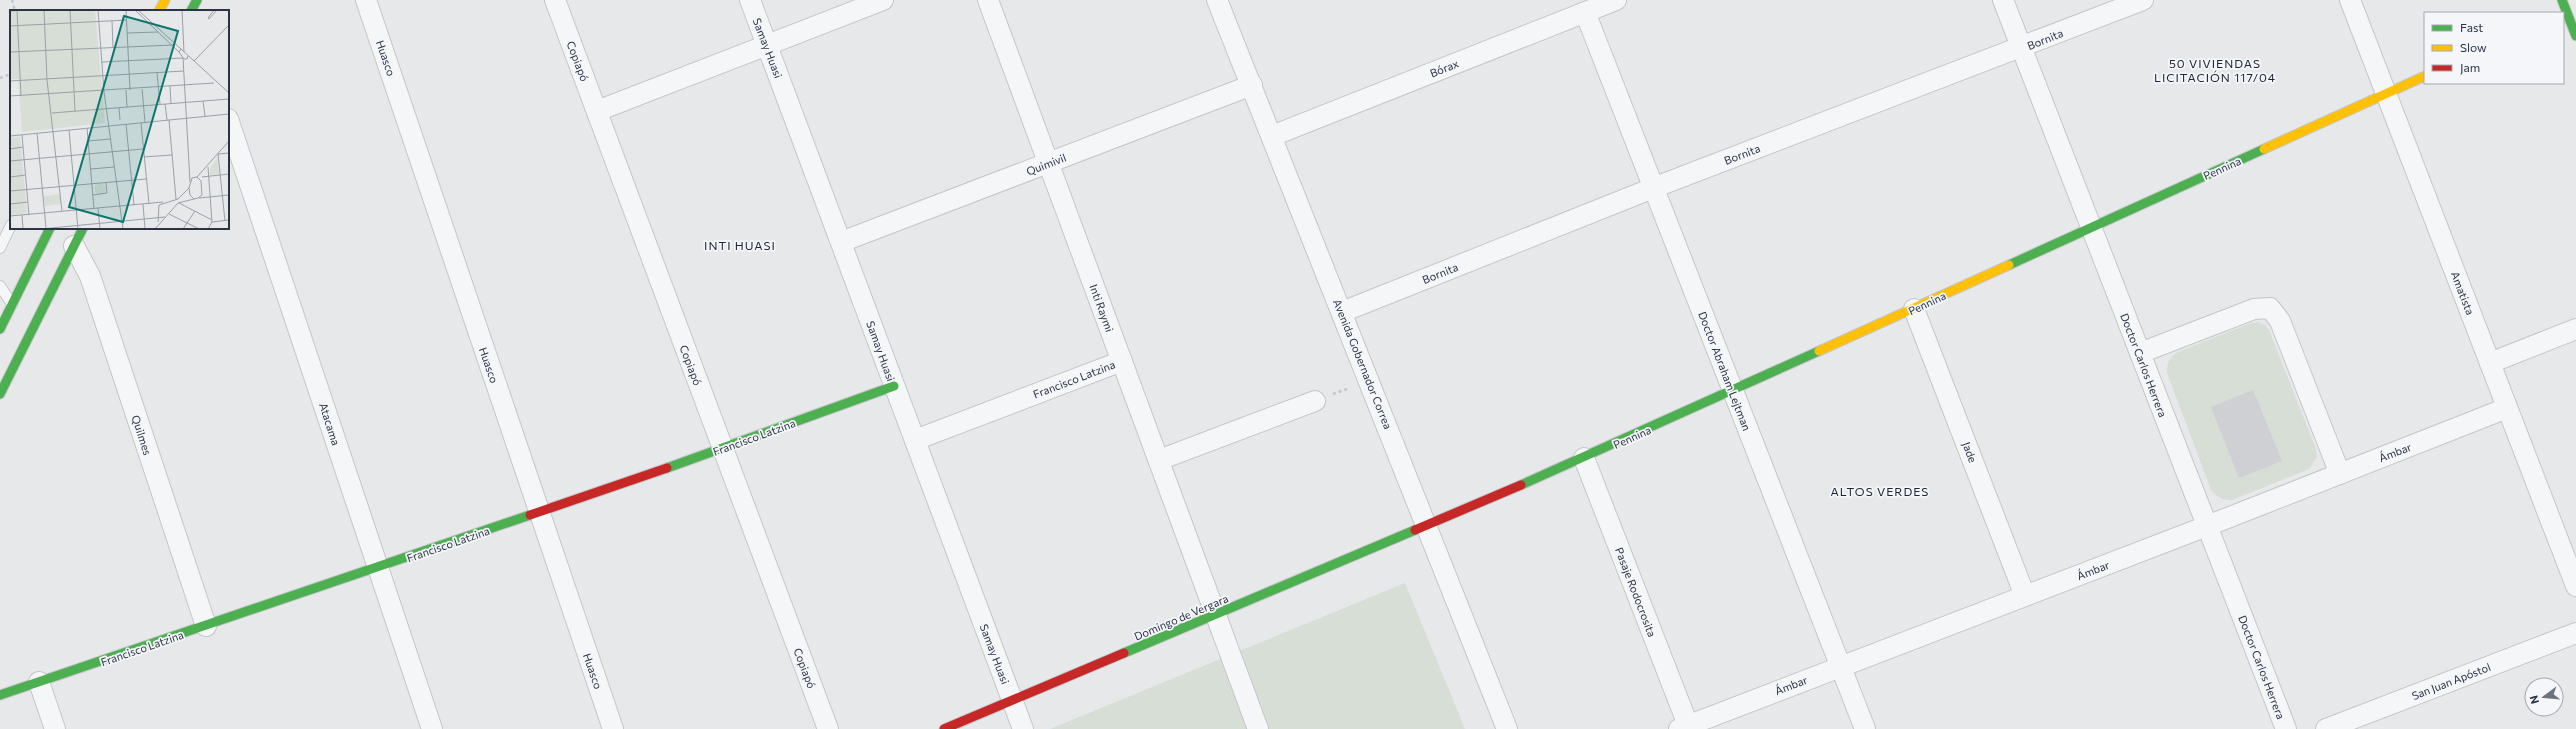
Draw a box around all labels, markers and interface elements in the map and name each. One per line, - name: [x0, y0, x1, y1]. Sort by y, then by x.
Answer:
- inset map: [10, 10, 229, 229]
- legend: [2424, 12, 2564, 84]
- street label: Samay Huasi: [751, 16, 785, 80]
- text: Fast: [2460, 20, 2483, 34]
- street label: Bornita: [2025, 26, 2065, 52]
- street label: Huasco: [374, 38, 398, 78]
- street label: Copiapó: [564, 39, 592, 83]
- text: Slow: [2460, 40, 2487, 54]
- street label: Bórax: [1428, 56, 1460, 80]
- district label: 50 VIVIENDAS LICITACIÓN 117/04: [2154, 56, 2276, 84]
- text: Jam: [2460, 60, 2480, 75]
- street label: Bornita: [1722, 141, 1762, 167]
- street label: Quimivil: [1024, 150, 1068, 178]
- street label: Pennina: [2201, 154, 2243, 182]
- district label: INTI HUASI: [704, 238, 776, 252]
- street label: Bornita: [1420, 260, 1460, 286]
- street label: Amatista: [2449, 269, 2477, 317]
- street label: Inti Raymi: [1087, 282, 1117, 334]
- street label: Pennina: [1906, 289, 1948, 317]
- street label: Avenida Gobernador Correa: [1331, 297, 1395, 431]
- street label: Doctor Abraham Lejtman: [1696, 310, 1754, 432]
- street label: Doctor Carlos Herrera: [2118, 311, 2170, 419]
- street label: Samay Huasi: [864, 319, 898, 383]
- street label: Copiapó: [677, 343, 705, 387]
- street label: Huasco: [477, 345, 501, 385]
- street label: Francisco Latzina: [1031, 357, 1117, 401]
- street label: Atacama: [317, 401, 343, 447]
- street label: Quilmes: [129, 413, 155, 457]
- street label: Francisco Latzina: [711, 416, 797, 458]
- street label: Pennina: [1611, 423, 1653, 451]
- street label: Ámbar: [2377, 439, 2414, 464]
- street label: Jade: [1959, 440, 1980, 465]
- district label: ALTOS VERDES: [1831, 484, 1929, 498]
- street label: Francisco Latzina: [405, 524, 491, 564]
- street label: Pasaje Rodocrosita: [1613, 545, 1659, 639]
- street label: Ámbar: [2075, 557, 2112, 582]
- street label: Domingo de Vergara: [1132, 591, 1230, 643]
- street label: Doctor Carlos Herrera: [2236, 613, 2288, 721]
- street label: Samay Huasi: [978, 622, 1012, 686]
- street label: Francisco Latzina: [99, 628, 185, 668]
- street label: Copiapó: [791, 646, 819, 690]
- street label: Huasco: [581, 651, 605, 691]
- street label: San Juan Apóstol: [2410, 660, 2493, 703]
- street label: Ámbar: [1773, 672, 1810, 697]
- north arrow: [2524, 677, 2564, 717]
- text: N: [2527, 694, 2541, 706]

